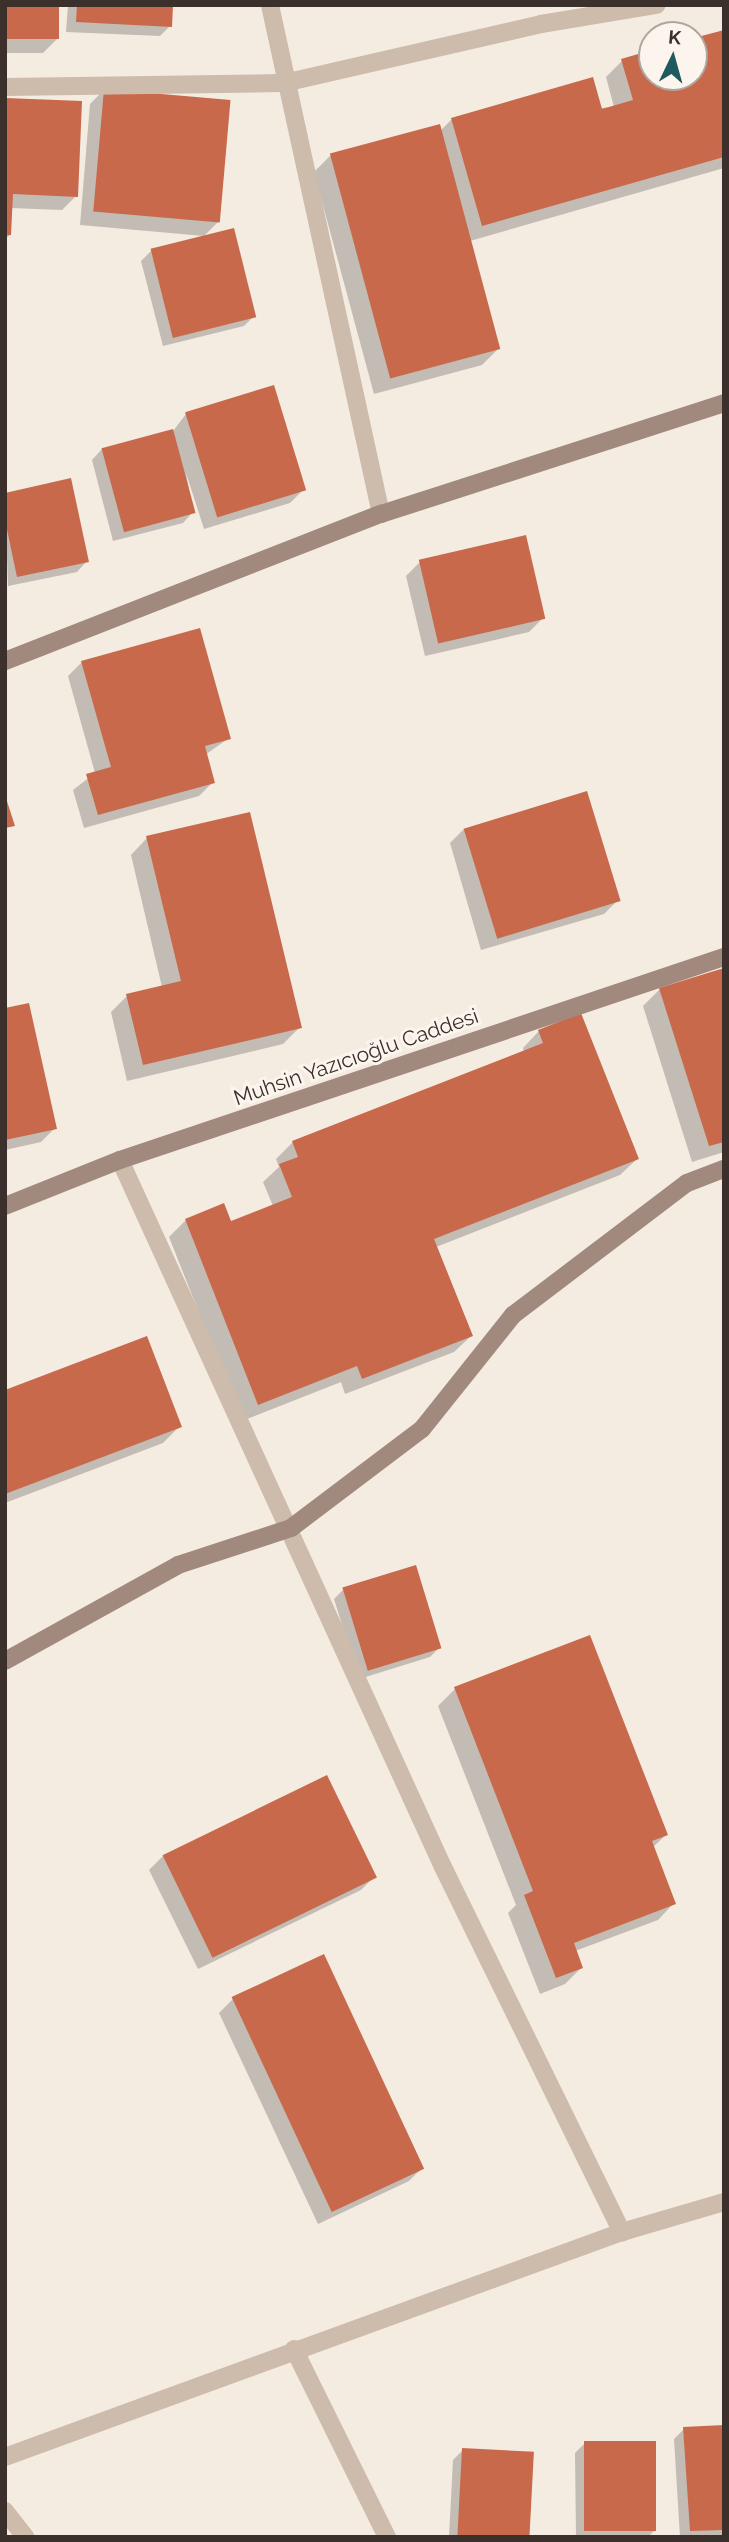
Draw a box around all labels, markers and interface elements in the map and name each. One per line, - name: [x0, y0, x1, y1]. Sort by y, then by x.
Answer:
- north arrow: [638, 21, 708, 91]
- text: K: [667, 26, 682, 49]
- street label: Muhsin Yazıcıoğlu Caddesi: [230, 1003, 482, 1111]

